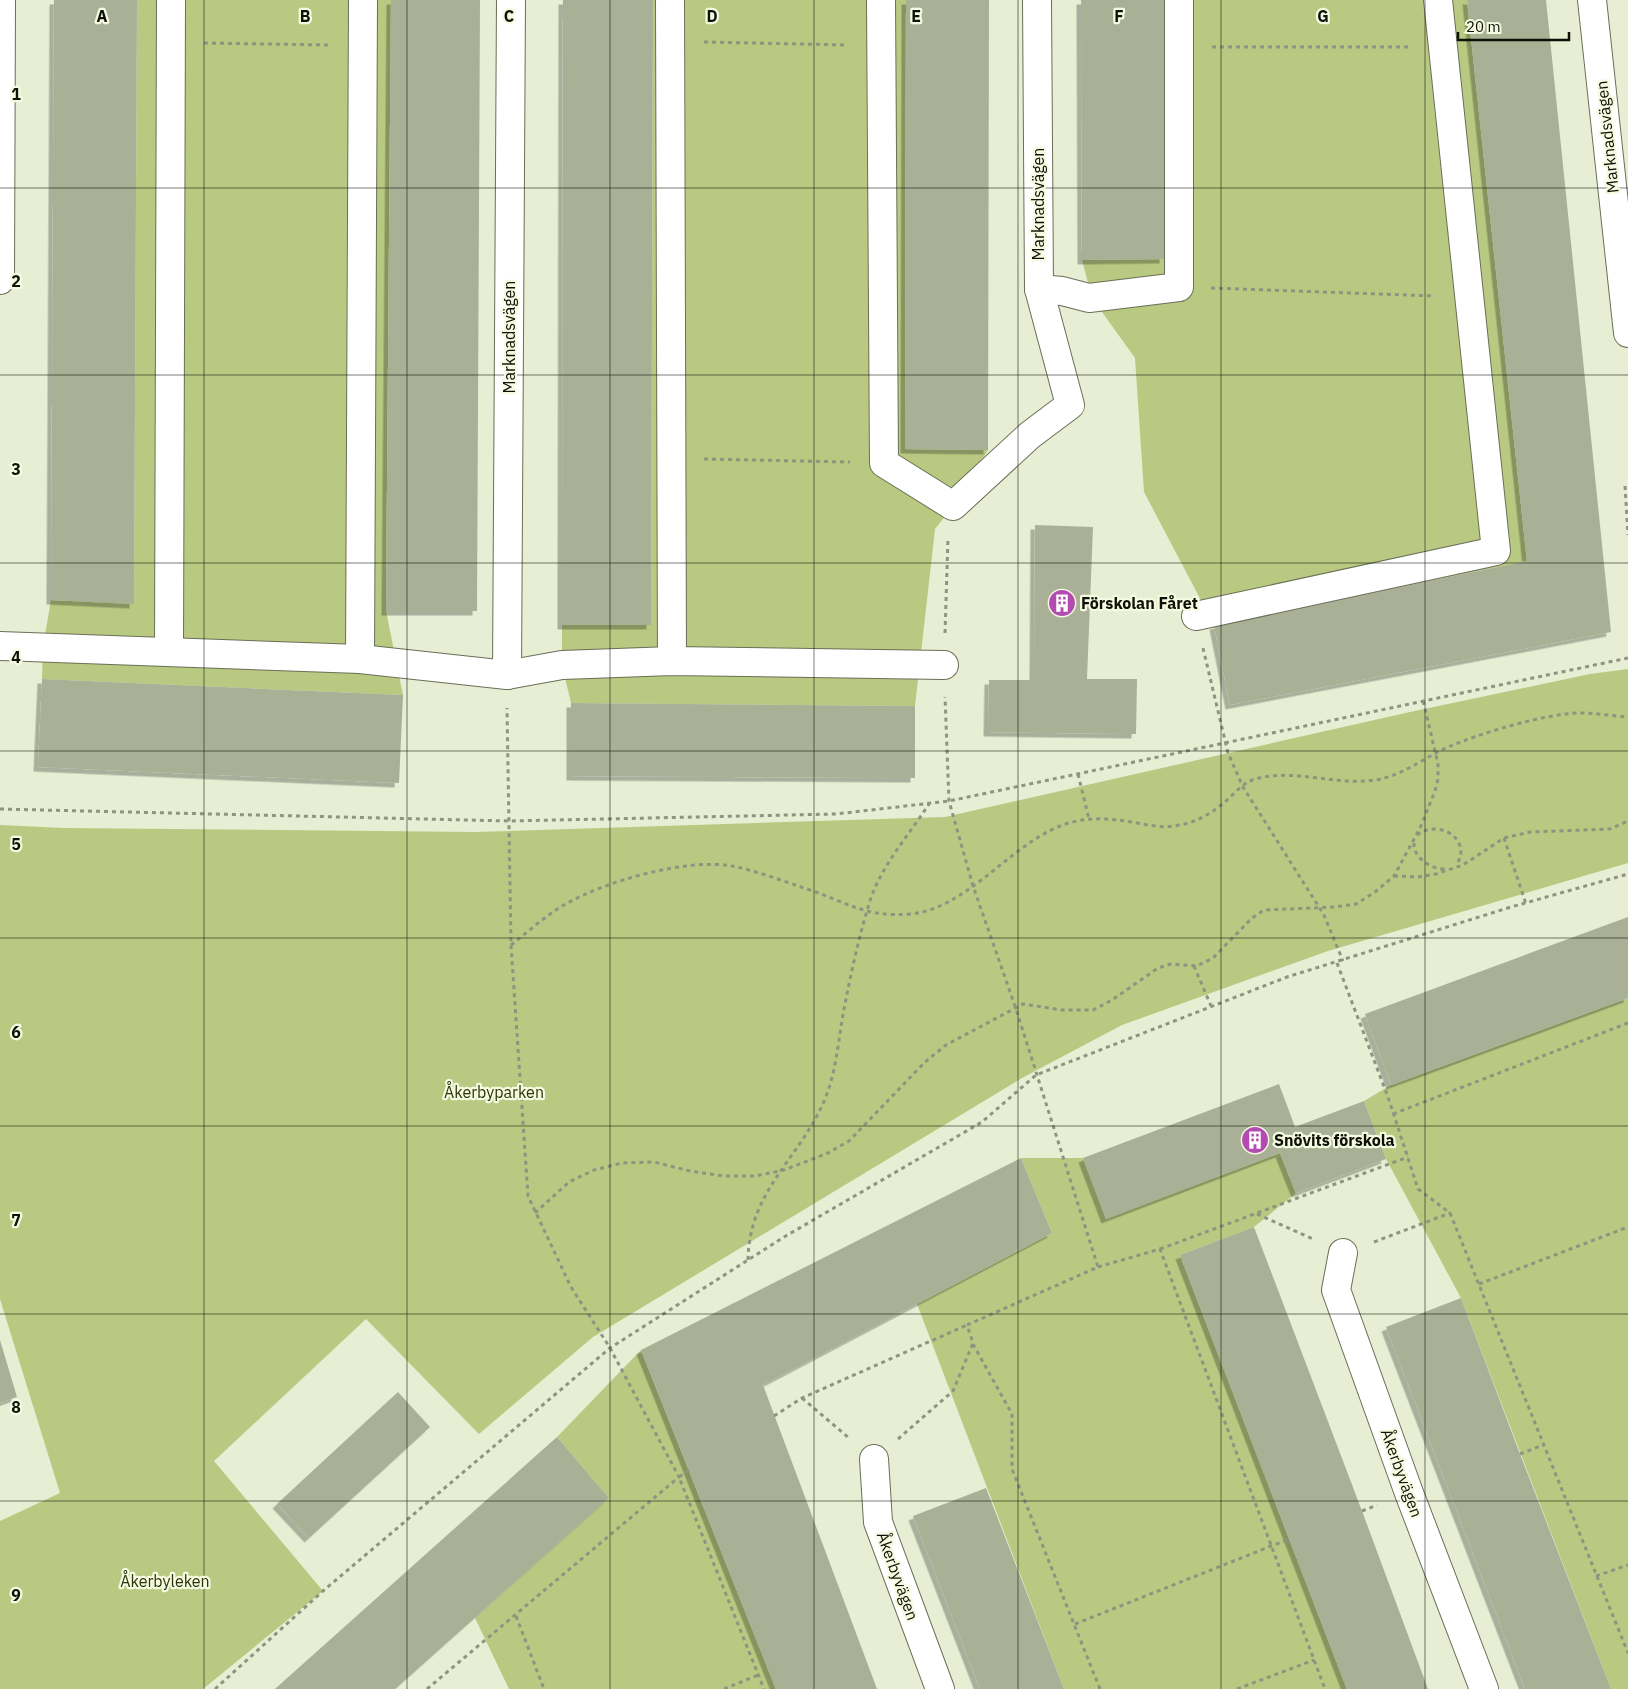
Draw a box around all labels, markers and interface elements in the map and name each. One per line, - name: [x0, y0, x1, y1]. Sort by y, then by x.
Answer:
- text: A: [97, 6, 108, 26]
- text: B: [300, 6, 311, 26]
- text: C: [504, 6, 514, 26]
- text: D: [706, 6, 718, 26]
- text: E: [911, 6, 921, 26]
- text: F: [1114, 6, 1124, 26]
- text: G: [1317, 6, 1329, 26]
- scale bar: [1458, 10, 1569, 42]
- text: 20 m: [1466, 17, 1501, 36]
- street label: Marknadsvägen: [1591, 80, 1623, 194]
- text: 1: [11, 84, 21, 104]
- street label: Marknadsvägen: [1028, 148, 1048, 260]
- text: 2: [11, 271, 21, 291]
- street label: Marknadsvägen: [499, 281, 519, 393]
- text: 3: [11, 459, 21, 479]
- building icon: Förskolan Fåret: [1047, 588, 1077, 618]
- place label: Förskolan Fåret: [1081, 593, 1198, 613]
- text: 4: [11, 647, 21, 667]
- text: 5: [11, 834, 21, 854]
- text: 6: [11, 1022, 21, 1042]
- park label: Åkerbyparken: [444, 1081, 544, 1102]
- building icon: Snövits förskola: [1240, 1125, 1270, 1155]
- place label: Snövits förskola: [1274, 1130, 1395, 1150]
- text: 7: [11, 1210, 21, 1230]
- text: 8: [11, 1397, 21, 1417]
- street label: Åkerbyvägen: [1377, 1426, 1428, 1520]
- street label: Åkerbyvägen: [873, 1529, 924, 1623]
- park label: Åkerbyleken: [120, 1570, 210, 1591]
- text: 9: [11, 1585, 21, 1605]

